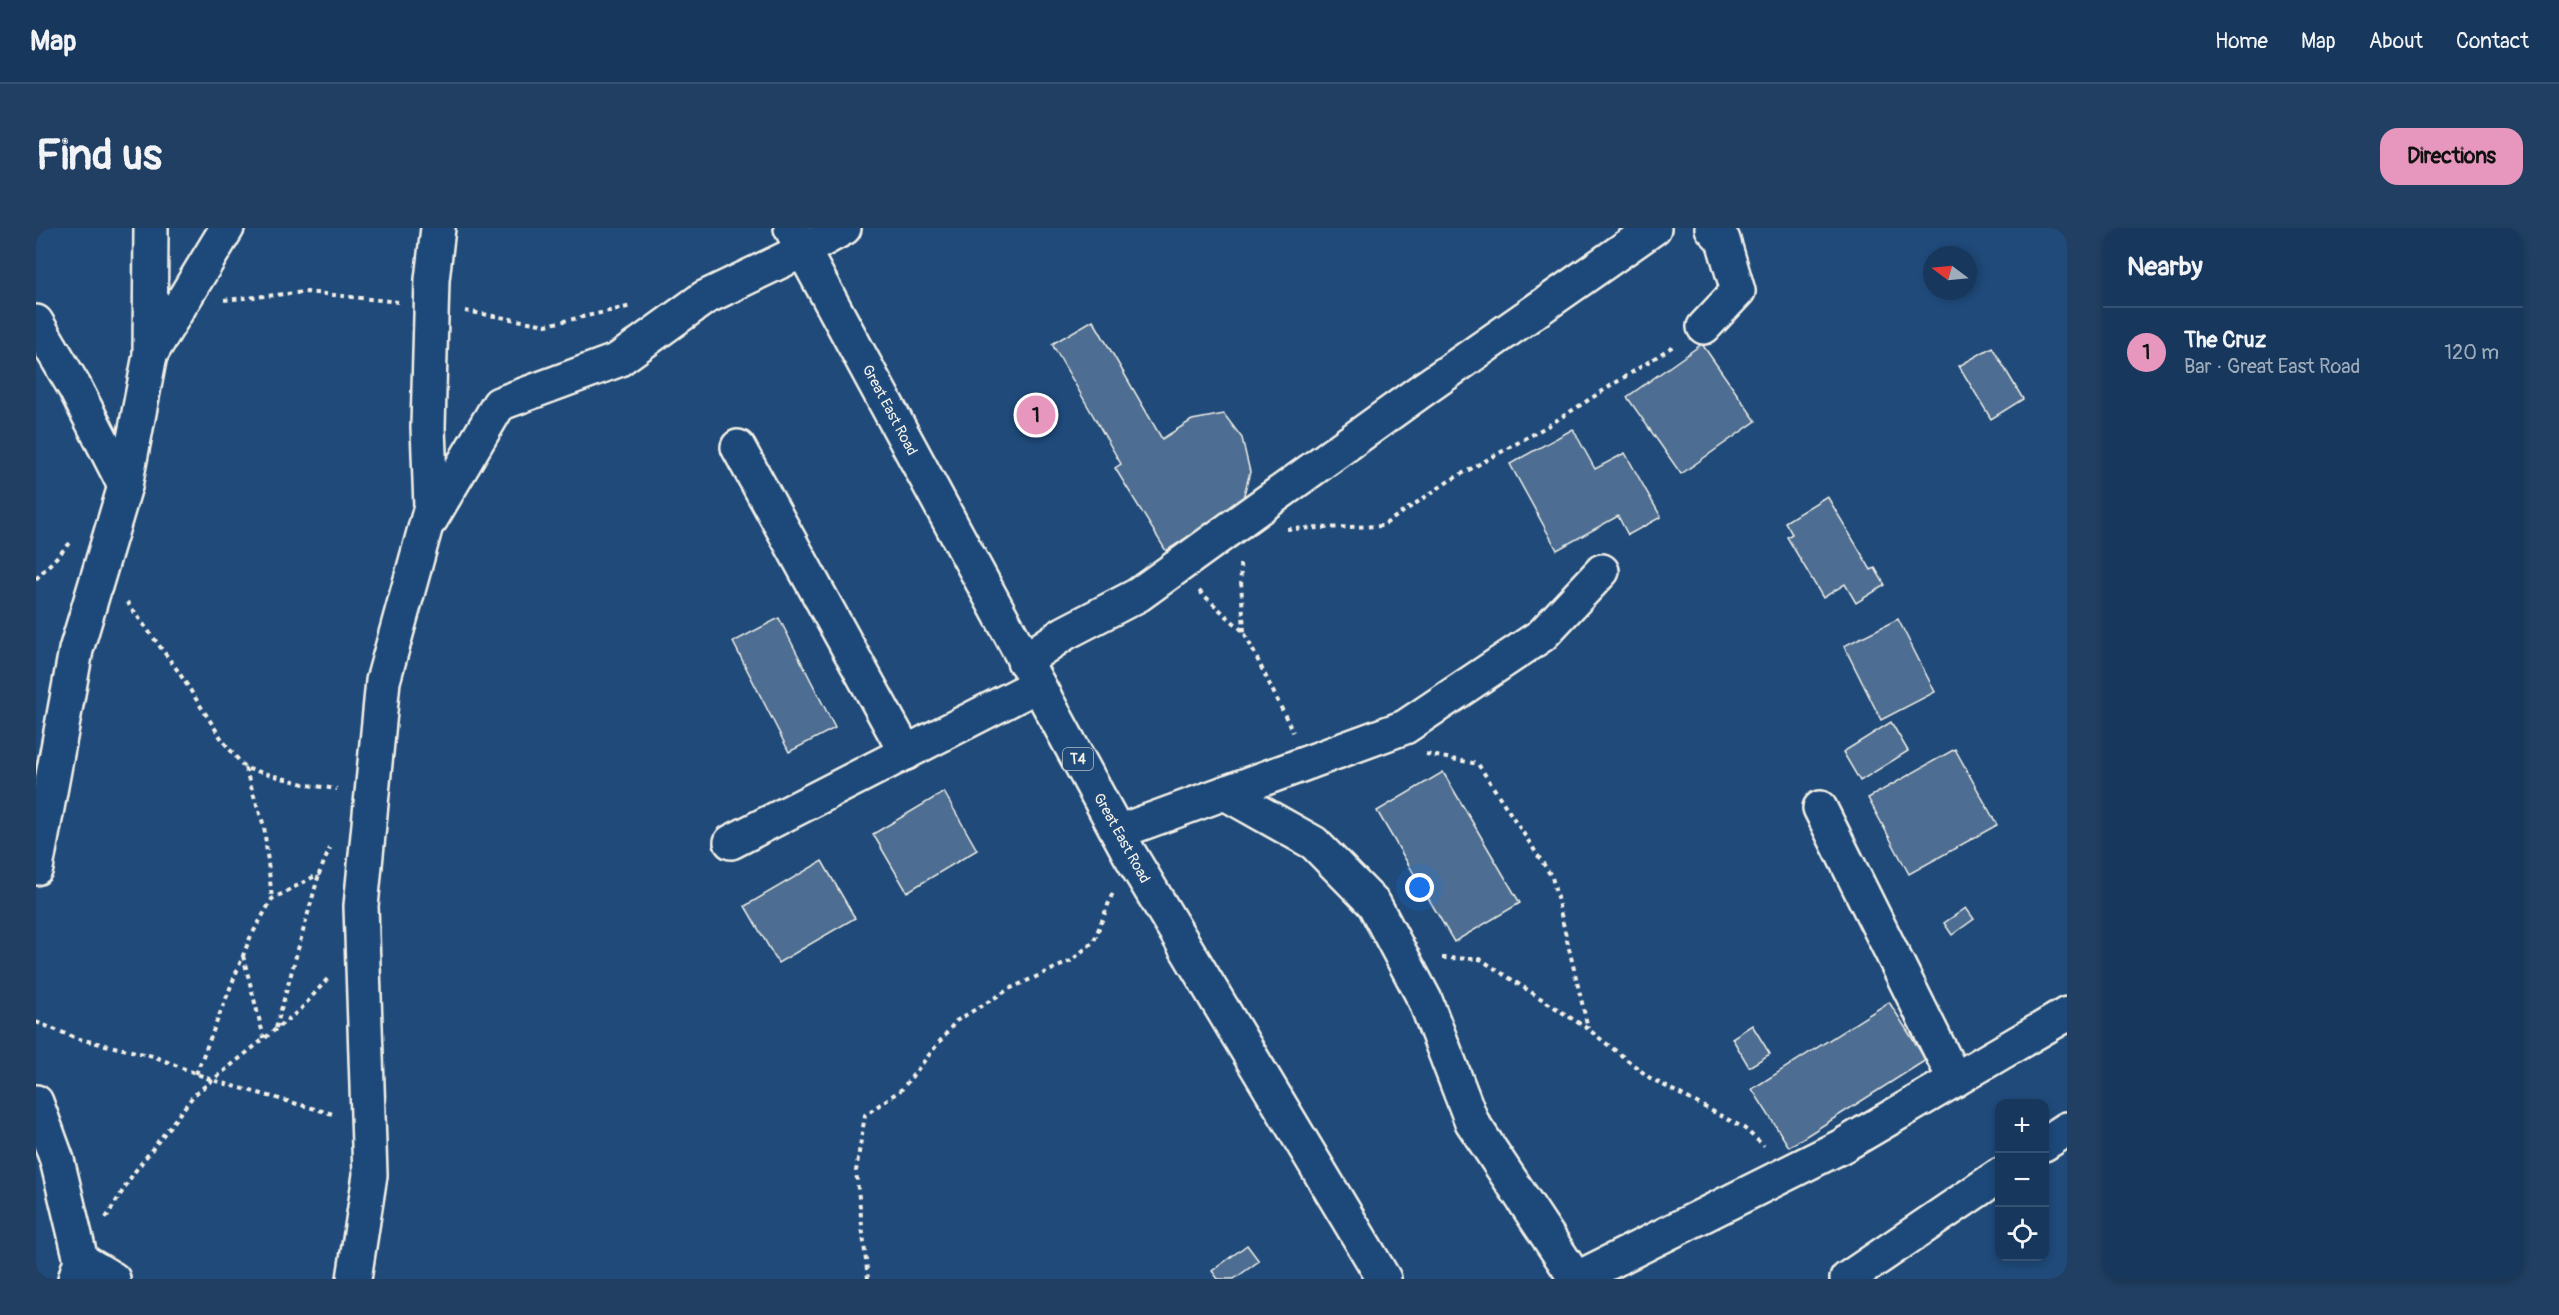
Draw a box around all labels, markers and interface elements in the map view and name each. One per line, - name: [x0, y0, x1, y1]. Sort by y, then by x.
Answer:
- text: Map: [30, 24, 76, 59]
- text: Home: [2215, 28, 2268, 55]
- text: Map: [2301, 28, 2336, 55]
- text: About: [2369, 28, 2423, 55]
- text: Contact: [2456, 28, 2529, 55]
- button: Directions: [2380, 128, 2523, 185]
- text: Find us: [36, 130, 162, 182]
- north arrow: [1923, 246, 1977, 300]
- text: Nearby: [2127, 251, 2203, 283]
- text: The Cruz: [2184, 326, 2266, 354]
- text: 1: [2143, 340, 2150, 365]
- text: 120 m: [2444, 340, 2499, 365]
- text: Bar · Great East Road: [2184, 354, 2360, 379]
- street label: Great East Road: [858, 362, 921, 459]
- pin: 1: [1016, 392, 1056, 438]
- road number: T4: [1063, 748, 1093, 770]
- street label: Great East Road: [1089, 790, 1154, 887]
- your location: [1405, 873, 1434, 902]
- map controls: [1995, 1099, 2049, 1261]
- button: +: [1995, 1099, 2049, 1153]
- button: −: [1995, 1153, 2049, 1207]
- button: locate: [1995, 1207, 2049, 1261]

